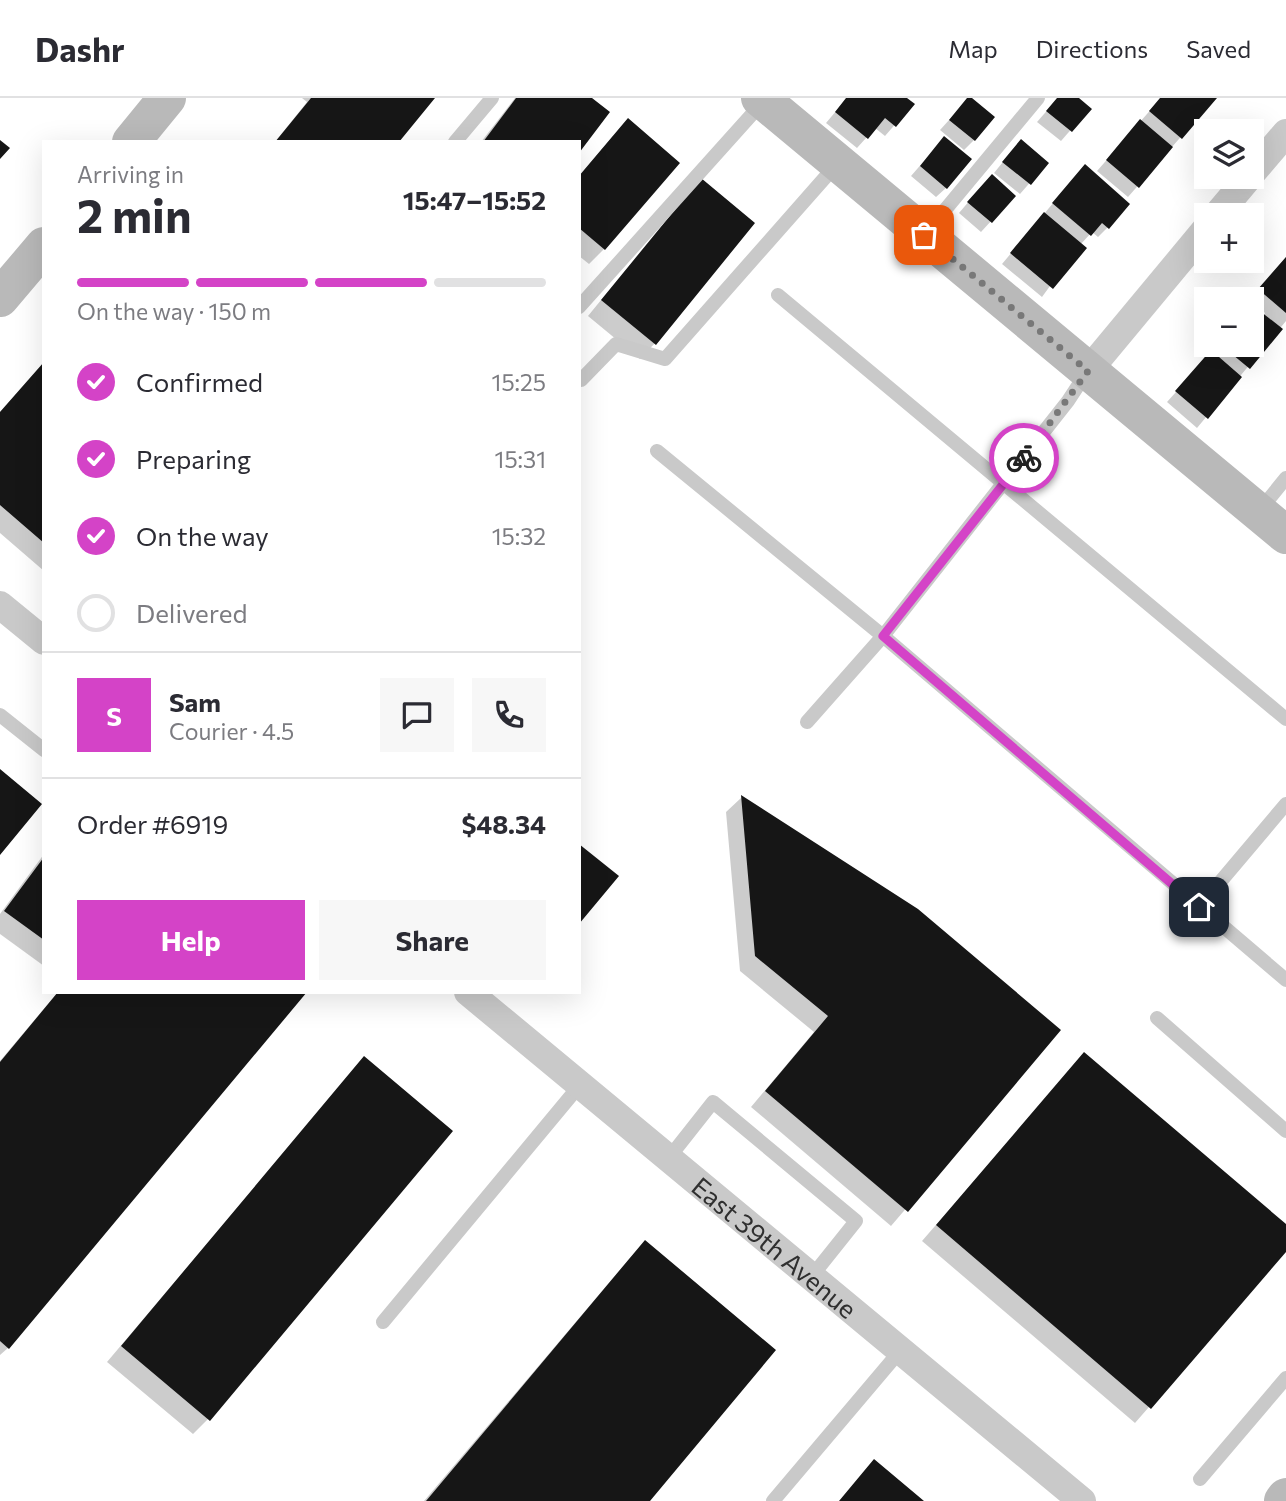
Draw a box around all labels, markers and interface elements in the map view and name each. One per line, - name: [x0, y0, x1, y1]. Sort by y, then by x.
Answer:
- text: Dashr: [35, 28, 125, 69]
- text: Map: [948, 34, 998, 63]
- text: Directions: [1036, 34, 1148, 63]
- text: Saved: [1186, 34, 1251, 63]
- map controls: [1194, 119, 1264, 357]
- button: layers: [1194, 119, 1264, 189]
- text: Arriving in: [77, 160, 184, 188]
- text: 15:47–15:52: [403, 184, 546, 215]
- text: 2 min: [77, 186, 192, 242]
- button: +: [1194, 203, 1264, 273]
- pin: [894, 205, 954, 265]
- icon: bag: [905, 216, 943, 254]
- button: −: [1194, 287, 1264, 357]
- text: On the way · 150 m: [77, 297, 271, 325]
- icon: check: [77, 363, 115, 401]
- text: Confirmed: [136, 366, 263, 397]
- text: 15:25: [492, 368, 546, 396]
- courier: [989, 423, 1059, 493]
- icon: bike: [1005, 439, 1043, 477]
- icon: check: [77, 440, 115, 478]
- text: Preparing: [136, 443, 251, 474]
- text: 15:31: [495, 445, 546, 473]
- icon: check: [77, 517, 115, 555]
- text: On the way: [136, 520, 269, 551]
- text: 15:32: [492, 522, 546, 550]
- text: Delivered: [136, 597, 247, 628]
- button: chat: [380, 678, 454, 752]
- button: phone: [472, 678, 546, 752]
- text: Sam: [169, 686, 221, 717]
- text: S: [106, 700, 122, 731]
- text: Courier · 4.5: [169, 717, 294, 745]
- text: Order #6919: [77, 808, 228, 839]
- text: $48.34: [461, 808, 546, 839]
- pin: [1169, 877, 1229, 937]
- icon: home: [1180, 888, 1218, 926]
- button: Help: [77, 900, 305, 980]
- button: Share: [319, 900, 546, 980]
- street label: East 39th Avenue: [687, 1169, 864, 1324]

